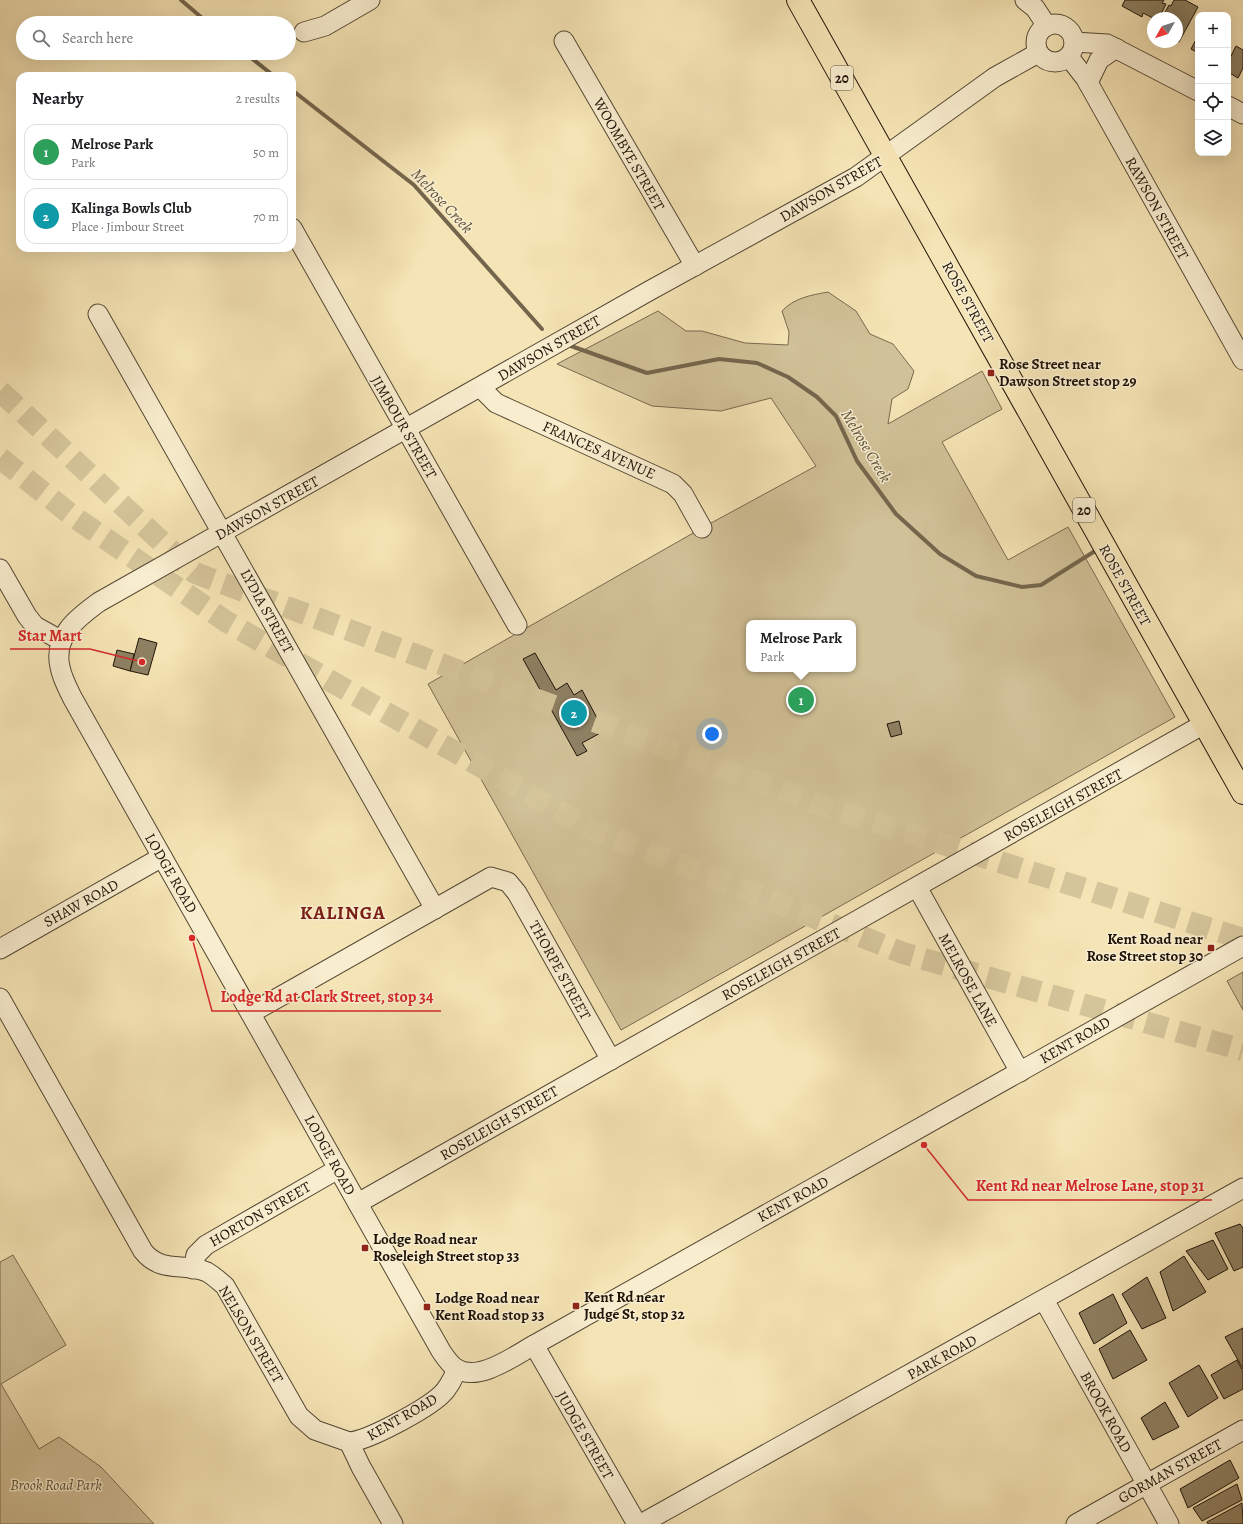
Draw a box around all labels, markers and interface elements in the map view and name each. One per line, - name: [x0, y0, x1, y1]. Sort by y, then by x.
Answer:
- north arrow: [1147, 12, 1183, 48]
- map controls: [1195, 12, 1231, 156]
- button: +: [1195, 12, 1231, 48]
- search box: [16, 16, 296, 60]
- icon: search: [30, 27, 52, 49]
- text: Search here: [62, 28, 133, 48]
- button: −: [1195, 48, 1231, 84]
- road number: 20: [831, 66, 853, 90]
- button: locate: [1195, 84, 1231, 120]
- text: Nearby: [32, 87, 83, 110]
- text: 2 results: [236, 90, 280, 107]
- street label: WOOMBYE STREET: [588, 93, 670, 215]
- button: layers: [1195, 120, 1231, 156]
- text: Melrose Park: [71, 134, 153, 154]
- text: 1: [44, 144, 48, 161]
- text: 50 m: [253, 144, 279, 161]
- street label: DAWSON STREET: [776, 151, 887, 227]
- street label: RAWSON STREET: [1121, 153, 1194, 264]
- text: Park: [71, 154, 95, 171]
- water label: Melrose Creek: [406, 164, 478, 238]
- text: Kalinga Bowls Club: [71, 198, 192, 218]
- text: 2: [43, 208, 49, 225]
- text: 70 m: [253, 208, 279, 225]
- text: Place · Jimbour Street: [71, 218, 184, 235]
- street label: ROSE STREET: [937, 258, 999, 347]
- street label: DAWSON STREET: [494, 310, 605, 386]
- place label: Rose Street near Dawson Street stop 29: [999, 354, 1137, 391]
- marker: Rose Street near Dawson Street stop 29: [986, 368, 996, 378]
- street label: JIMBOUR STREET: [366, 372, 442, 483]
- water label: Melrose Creek: [836, 405, 896, 487]
- street label: FRANCES AVENUE: [539, 416, 659, 484]
- street label: DAWSON STREET: [212, 471, 323, 545]
- road number: 20: [1073, 498, 1095, 522]
- street label: ROSE STREET: [1094, 541, 1156, 630]
- street label: LYDIA STREET: [236, 565, 299, 658]
- popup: [746, 620, 856, 672]
- callout: Star Mart: [10, 621, 90, 649]
- text: Star Mart: [18, 625, 83, 647]
- text: Melrose Park: [760, 628, 842, 648]
- text: Park: [760, 648, 784, 665]
- pin: 1: [788, 685, 814, 715]
- pin: 2: [561, 698, 587, 728]
- your location: [702, 724, 722, 744]
- street label: ROSELEIGH STREET: [1000, 764, 1127, 846]
- street label: LODGE ROAD: [140, 829, 202, 917]
- street label: SHAW ROAD: [40, 874, 122, 932]
- district label: KALINGA: [300, 900, 386, 926]
- street label: THORPE STREET: [524, 917, 596, 1024]
- street label: ROSELEIGH STREET: [718, 923, 845, 1005]
- street label: MELROSE LANE: [934, 929, 1002, 1031]
- place label: Kent Road near Rose Street stop 30: [1086, 929, 1203, 966]
- marker: Kent Road near Rose Street stop 30: [1206, 943, 1216, 953]
- callout: Lodge Rd at Clark Street, stop 34: [212, 983, 441, 1011]
- text: Lodge Rd at Clark Street, stop 34: [220, 986, 434, 1008]
- street label: KENT ROAD: [1036, 1012, 1114, 1068]
- street label: ROSELEIGH STREET: [436, 1081, 562, 1165]
- street label: LODGE ROAD: [300, 1111, 360, 1199]
- street label: KENT ROAD: [754, 1171, 832, 1227]
- callout: Kent Rd near Melrose Lane, stop 31: [968, 1172, 1212, 1200]
- text: Kent Rd near Melrose Lane, stop 31: [976, 1175, 1204, 1197]
- street label: HORTON STREET: [206, 1176, 315, 1251]
- place label: Lodge Road near Roseleigh Street stop 33: [373, 1229, 519, 1266]
- marker: Lodge Road near Roseleigh Street stop 33: [360, 1243, 370, 1253]
- street label: NELSON STREET: [214, 1281, 288, 1387]
- place label: Kent Rd near Judge St, stop 32: [584, 1287, 685, 1324]
- place label: Lodge Road near Kent Road stop 33: [435, 1288, 545, 1325]
- marker: Kent Rd near Judge St, stop 32: [571, 1301, 581, 1311]
- marker: Lodge Road near Kent Road stop 33: [422, 1302, 432, 1312]
- street label: PARK ROAD: [904, 1330, 980, 1384]
- street label: BROOK ROAD: [1076, 1368, 1136, 1456]
- street label: JUDGE STREET: [552, 1387, 619, 1483]
- street label: KENT ROAD: [363, 1389, 441, 1445]
- street label: GORMAN STREET: [1114, 1434, 1226, 1508]
- park label: Brook Road Park: [10, 1475, 102, 1495]

